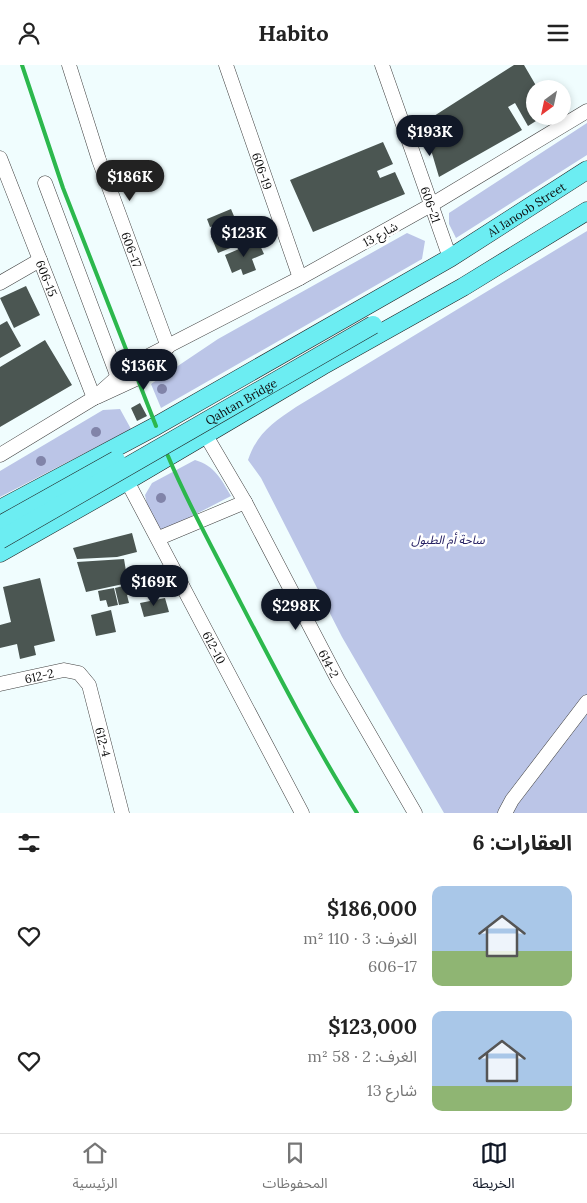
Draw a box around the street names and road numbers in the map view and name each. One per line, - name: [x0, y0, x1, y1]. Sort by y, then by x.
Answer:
- street label: 606-19: [249, 150, 276, 191]
- street label: Al Janoob Street: [484, 178, 569, 240]
- street label: 606-21: [418, 184, 445, 225]
- street label: شارع 13: [360, 218, 401, 251]
- street label: 606-17: [119, 230, 146, 270]
- street label: 606-15: [33, 258, 61, 298]
- street label: Qahtan Bridge: [202, 374, 280, 428]
- street label: 612-10: [200, 628, 229, 666]
- street label: 614-2: [316, 647, 343, 680]
- street label: 612-2: [23, 665, 55, 686]
- street label: 612-4: [93, 725, 115, 759]

